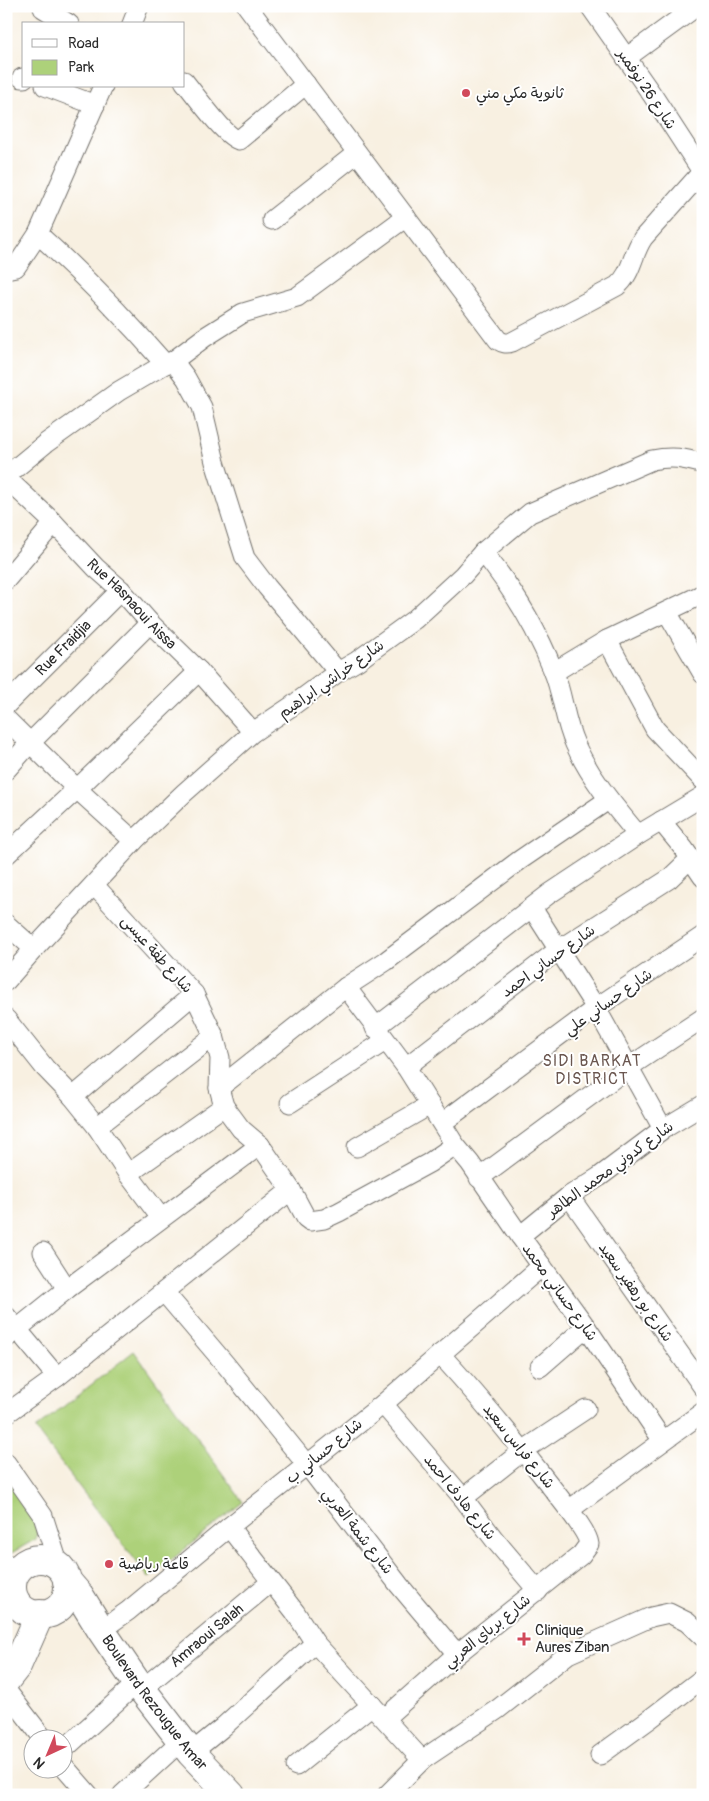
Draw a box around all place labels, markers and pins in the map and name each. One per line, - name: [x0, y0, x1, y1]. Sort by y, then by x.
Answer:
- place label: ثانوية مكي مني: [476, 84, 564, 106]
- marker: ثانوية مكي مني: [460, 87, 472, 99]
- place label: قاعة رياضية: [119, 1555, 189, 1574]
- marker: قاعة رياضية: [103, 1558, 115, 1570]
- place label: Clinique Aures Ziban: [535, 1621, 609, 1657]
- marker: Clinique Aures Ziban: [517, 1632, 531, 1646]

